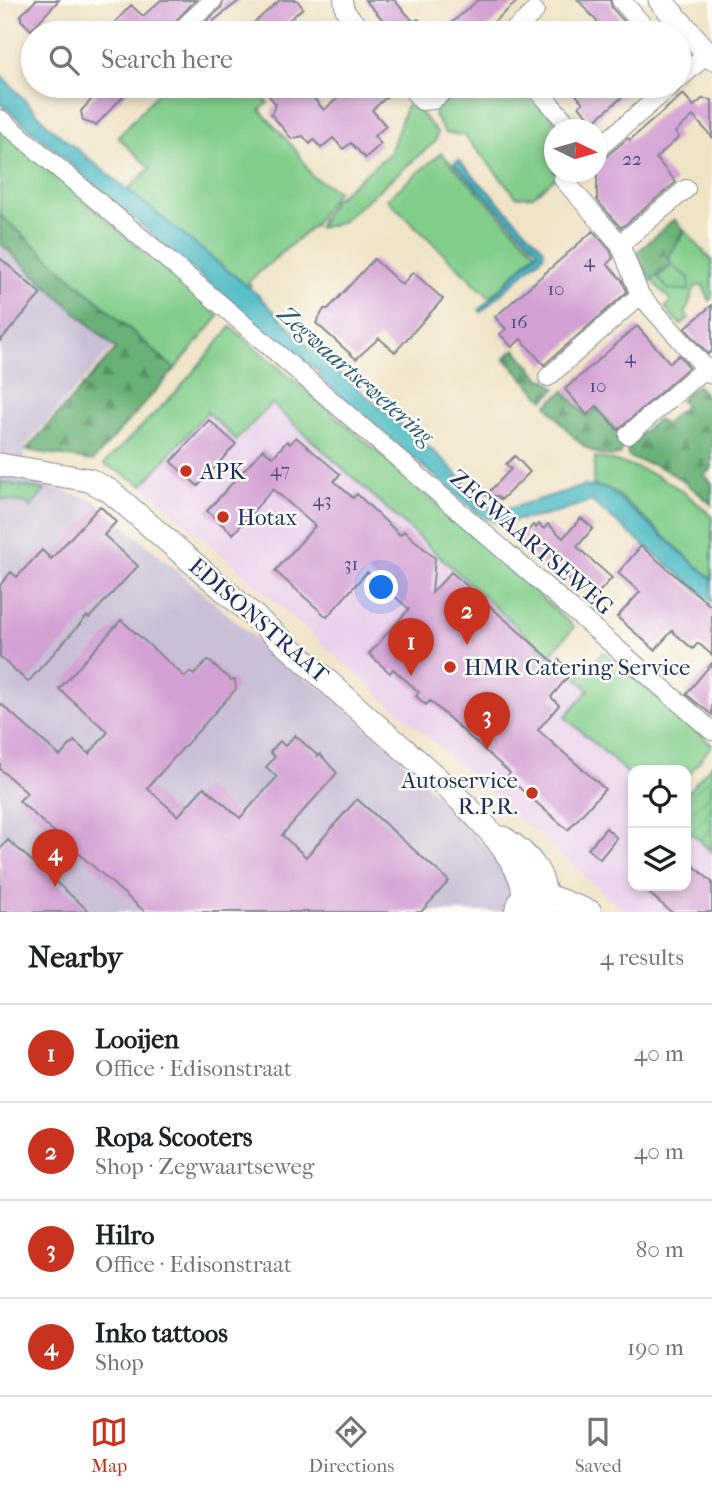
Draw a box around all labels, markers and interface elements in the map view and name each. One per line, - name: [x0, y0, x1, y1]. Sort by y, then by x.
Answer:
- search box: [21, 21, 691, 98]
- icon: search: [45, 41, 83, 79]
- text: Search here: [101, 44, 233, 75]
- north arrow: [544, 119, 607, 182]
- house number: 22: [622, 148, 642, 170]
- house number: 4: [583, 250, 595, 272]
- house number: 10: [547, 278, 565, 300]
- water label: Zegwaartsewetering: [271, 298, 440, 451]
- house number: 16: [511, 311, 528, 333]
- house number: 4: [624, 346, 636, 368]
- house number: 10: [589, 375, 607, 397]
- place label: APK: [199, 458, 247, 485]
- house number: 47: [270, 459, 290, 481]
- marker: APK: [178, 463, 194, 479]
- street label: ZEGWAARTSEWEG: [445, 464, 619, 621]
- house number: 43: [312, 489, 332, 511]
- place label: Hotax: [237, 504, 297, 531]
- marker: Hotax: [215, 509, 231, 525]
- street label: EDISONSTRAAT: [183, 552, 334, 689]
- house number: 31: [344, 553, 358, 575]
- your location: [364, 570, 398, 604]
- pin: 2: [444, 587, 490, 645]
- pin: 1: [388, 618, 434, 676]
- place label: HMR Catering Service: [464, 654, 690, 681]
- marker: HMR Catering Service: [442, 659, 458, 675]
- pin: 3: [464, 692, 510, 750]
- map controls: [628, 765, 691, 891]
- button: locate: [628, 765, 691, 828]
- place label: Autoservice R.P.R.: [400, 767, 518, 820]
- marker: Autoservice R.P.R.: [524, 785, 540, 801]
- button: layers: [628, 828, 691, 891]
- pin: 4: [32, 829, 78, 887]
- text: Nearby: [28, 940, 123, 975]
- text: 4 results: [600, 944, 684, 971]
- text: Looijen: [95, 1024, 179, 1055]
- text: 1: [47, 1040, 55, 1067]
- text: 40 m: [634, 1040, 684, 1067]
- text: Office · Edisonstraat: [95, 1055, 292, 1082]
- text: Ropa Scooters: [95, 1122, 252, 1153]
- text: 2: [45, 1138, 57, 1165]
- text: 40 m: [634, 1138, 684, 1165]
- text: Shop · Zegwaartseweg: [95, 1153, 314, 1180]
- text: Hilro: [95, 1220, 155, 1251]
- text: 3: [46, 1236, 56, 1263]
- text: 80 m: [636, 1236, 684, 1263]
- text: Office · Edisonstraat: [95, 1251, 292, 1278]
- text: Inko tattoos: [95, 1318, 228, 1349]
- text: 4: [44, 1334, 58, 1361]
- text: 190 m: [627, 1334, 684, 1361]
- text: Shop: [95, 1349, 144, 1376]
- tab: Map: [90, 1413, 128, 1477]
- tab: Directions: [309, 1413, 394, 1477]
- tab: Saved: [575, 1413, 622, 1477]

